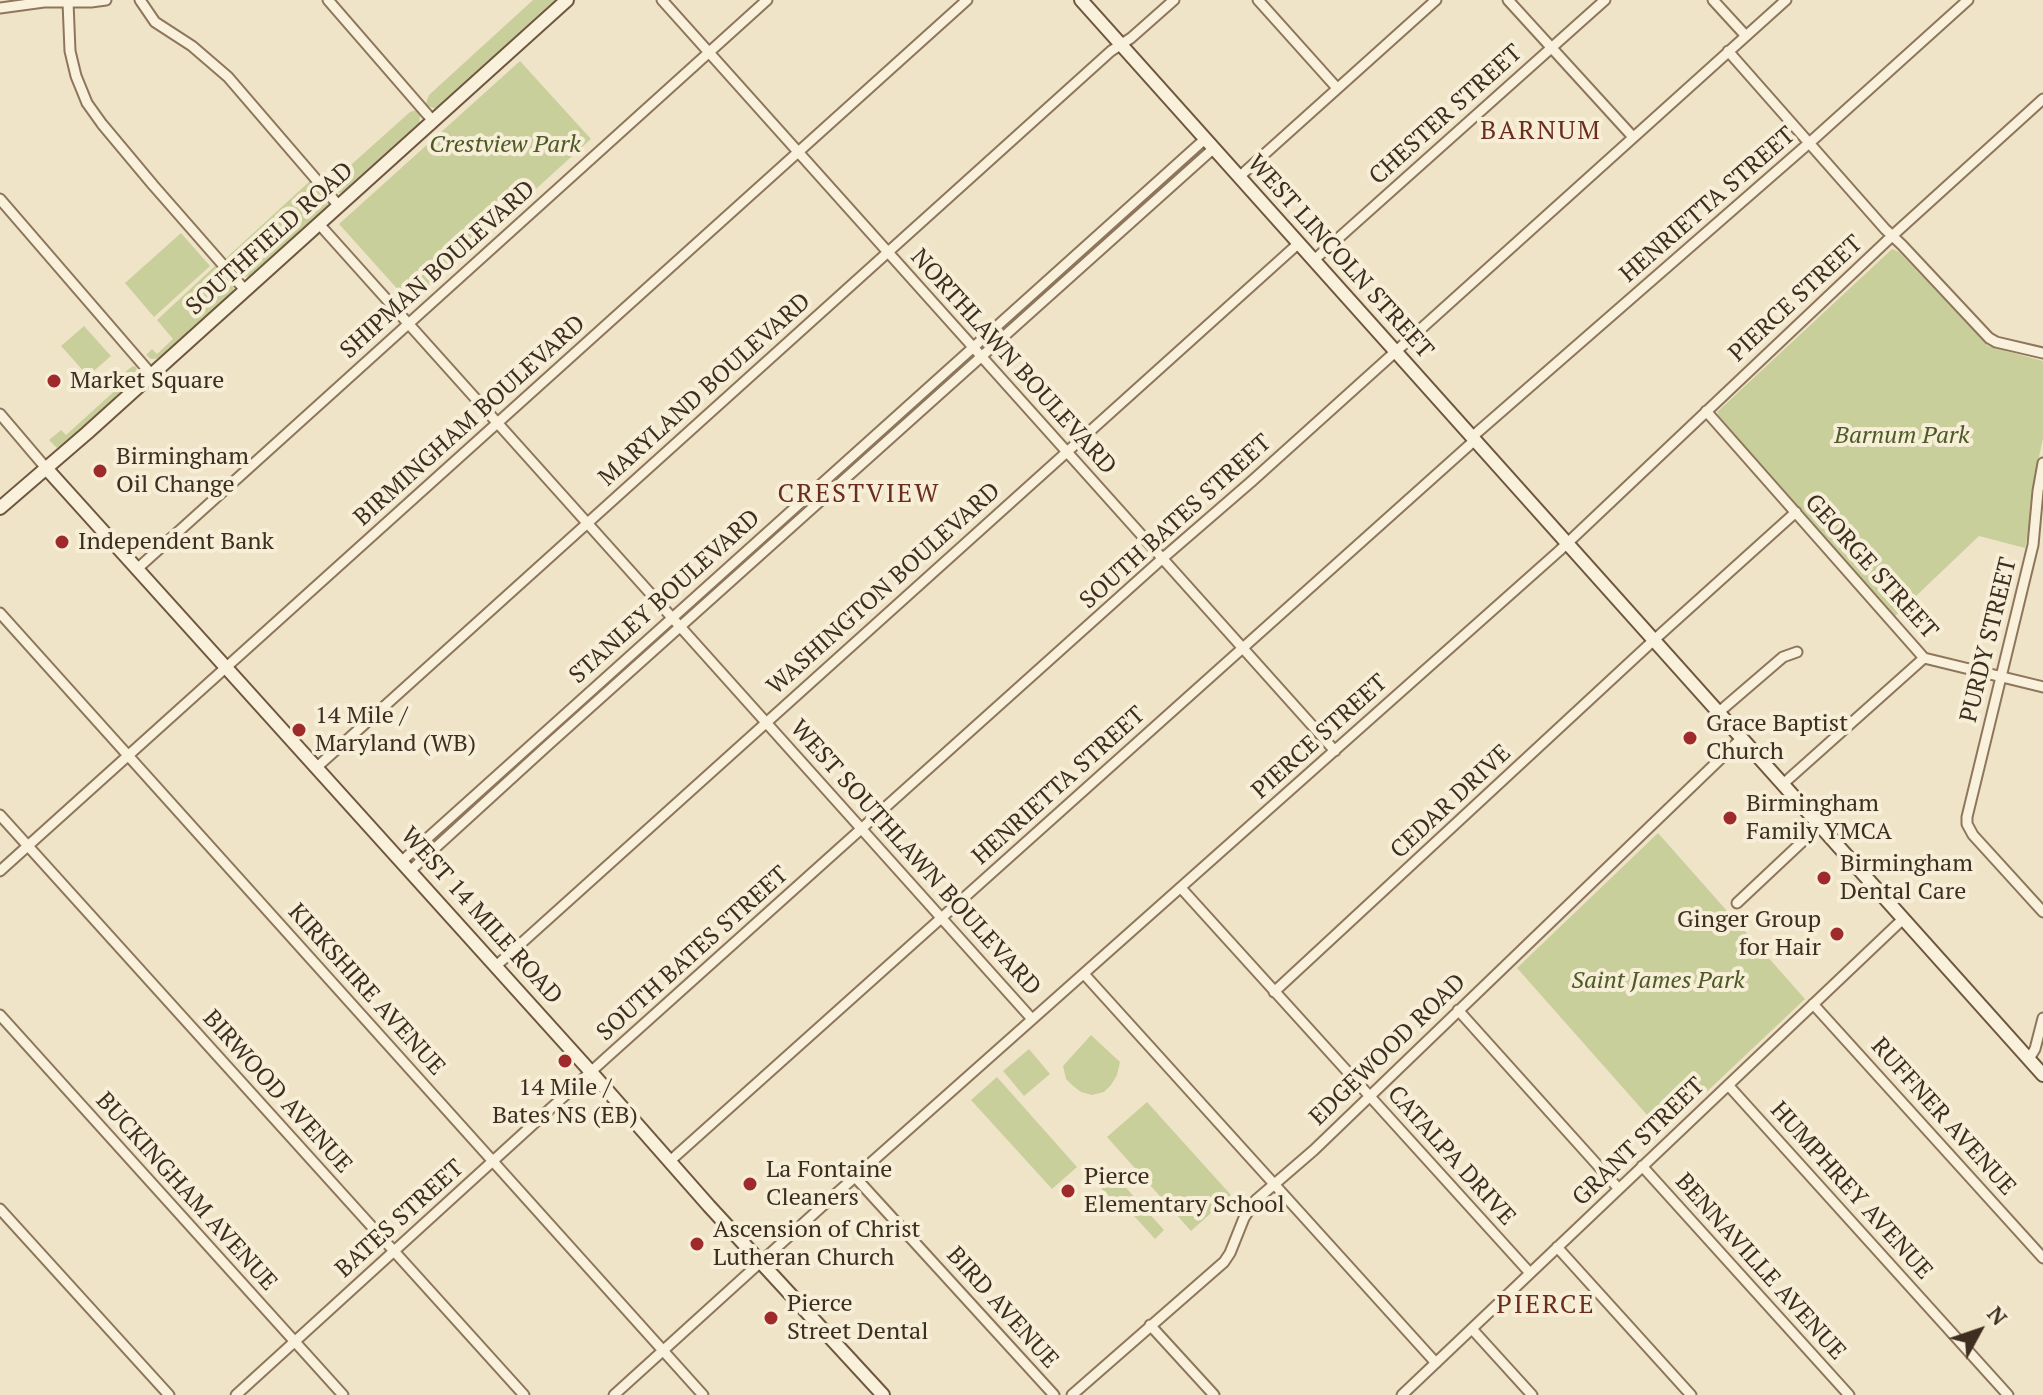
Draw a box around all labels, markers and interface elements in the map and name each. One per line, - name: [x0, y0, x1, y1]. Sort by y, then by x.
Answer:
- street label: CHESTER STREET: [1364, 39, 1528, 191]
- district label: BARNUM: [1480, 116, 1602, 148]
- street label: HENRIETTA STREET: [1615, 121, 1801, 289]
- park label: Crestview Park: [429, 131, 581, 159]
- street label: WEST LINCOLN STREET: [1241, 149, 1439, 365]
- street label: SOUTHFIELD ROAD: [180, 156, 360, 322]
- street label: SHIPMAN BOULEVARD: [335, 175, 541, 365]
- street label: PIERCE STREET: [1723, 230, 1869, 368]
- street label: NORTHLAWN BOULEVARD: [904, 243, 1122, 481]
- street label: MARYLAND BOULEVARD: [593, 287, 817, 493]
- street label: BIRMINGHAM BOULEVARD: [349, 310, 591, 532]
- place label: Market Square: [70, 367, 224, 395]
- marker: Market Square: [45, 372, 63, 390]
- park label: Barnum Park: [1834, 422, 1970, 450]
- street label: SOUTH BATES STREET: [1074, 429, 1278, 615]
- place label: Birmingham Oil Change: [116, 443, 249, 499]
- marker: Birmingham Oil Change: [91, 462, 109, 480]
- street label: WASHINGTON BOULEVARD: [762, 477, 1006, 701]
- district label: CRESTVIEW: [778, 479, 940, 511]
- street label: GEORGE STREET: [1798, 489, 1944, 645]
- street label: STANLEY BOULEVARD: [564, 504, 766, 690]
- place label: Independent Bank: [78, 528, 274, 556]
- marker: Independent Bank: [53, 533, 71, 551]
- street label: PURDY STREET: [1955, 555, 2023, 725]
- street label: PIERCE STREET: [1246, 669, 1394, 805]
- street label: HENRIETTA STREET: [967, 701, 1151, 871]
- place label: 14 Mile / Maryland (WB): [315, 702, 476, 758]
- place label: Grace Baptist Church: [1706, 710, 1848, 766]
- street label: WEST SOUTHLAWN BOULEVARD: [784, 714, 1046, 1002]
- marker: 14 Mile / Maryland (WB): [290, 721, 308, 739]
- marker: Grace Baptist Church: [1681, 729, 1699, 747]
- street label: CEDAR DRIVE: [1385, 739, 1517, 865]
- place label: Birmingham Family YMCA: [1746, 790, 1892, 846]
- marker: Birmingham Family YMCA: [1721, 809, 1739, 827]
- street label: WEST 14 MILE ROAD: [394, 822, 568, 1010]
- place label: Birmingham Dental Care: [1840, 850, 1973, 906]
- street label: SOUTH BATES STREET: [591, 861, 795, 1047]
- marker: Birmingham Dental Care: [1815, 869, 1833, 887]
- street label: KIRKSHIRE AVENUE: [281, 898, 451, 1082]
- place label: Ginger Group for Hair: [1677, 906, 1821, 962]
- marker: Ginger Group for Hair: [1828, 925, 1846, 943]
- park label: Saint James Park: [1571, 967, 1745, 995]
- street label: EDGEWOOD ROAD: [1304, 968, 1472, 1132]
- street label: BIRWOOD AVENUE: [196, 1005, 358, 1179]
- street label: RUFFNER AVENUE: [1865, 1032, 2021, 1202]
- marker: 14 Mile / Bates NS (EB): [556, 1052, 574, 1070]
- street label: GRANT STREET: [1567, 1072, 1711, 1212]
- place label: 14 Mile / Bates NS (EB): [492, 1074, 638, 1130]
- street label: CATALPA DRIVE: [1381, 1080, 1521, 1232]
- street label: BUCKINGHAM AVENUE: [89, 1087, 283, 1297]
- street label: HUMPHREY AVENUE: [1764, 1096, 1938, 1286]
- street label: BATES STREET: [330, 1154, 470, 1284]
- place label: La Fontaine Cleaners: [766, 1156, 892, 1212]
- place label: Pierce Elementary School: [1084, 1163, 1285, 1219]
- street label: BENNAVILLE AVENUE: [1669, 1168, 1851, 1366]
- marker: La Fontaine Cleaners: [741, 1175, 759, 1193]
- marker: Pierce Elementary School: [1059, 1182, 1077, 1200]
- place label: Ascension of Christ Lutheran Church: [713, 1216, 920, 1272]
- marker: Ascension of Christ Lutheran Church: [688, 1235, 706, 1253]
- street label: BIRD AVENUE: [940, 1241, 1064, 1375]
- place label: Pierce Street Dental: [787, 1290, 928, 1346]
- district label: PIERCE: [1496, 1290, 1596, 1322]
- north arrow: [1939, 1291, 2019, 1371]
- text: N: [1981, 1300, 2014, 1331]
- marker: Pierce Street Dental: [762, 1309, 780, 1327]

